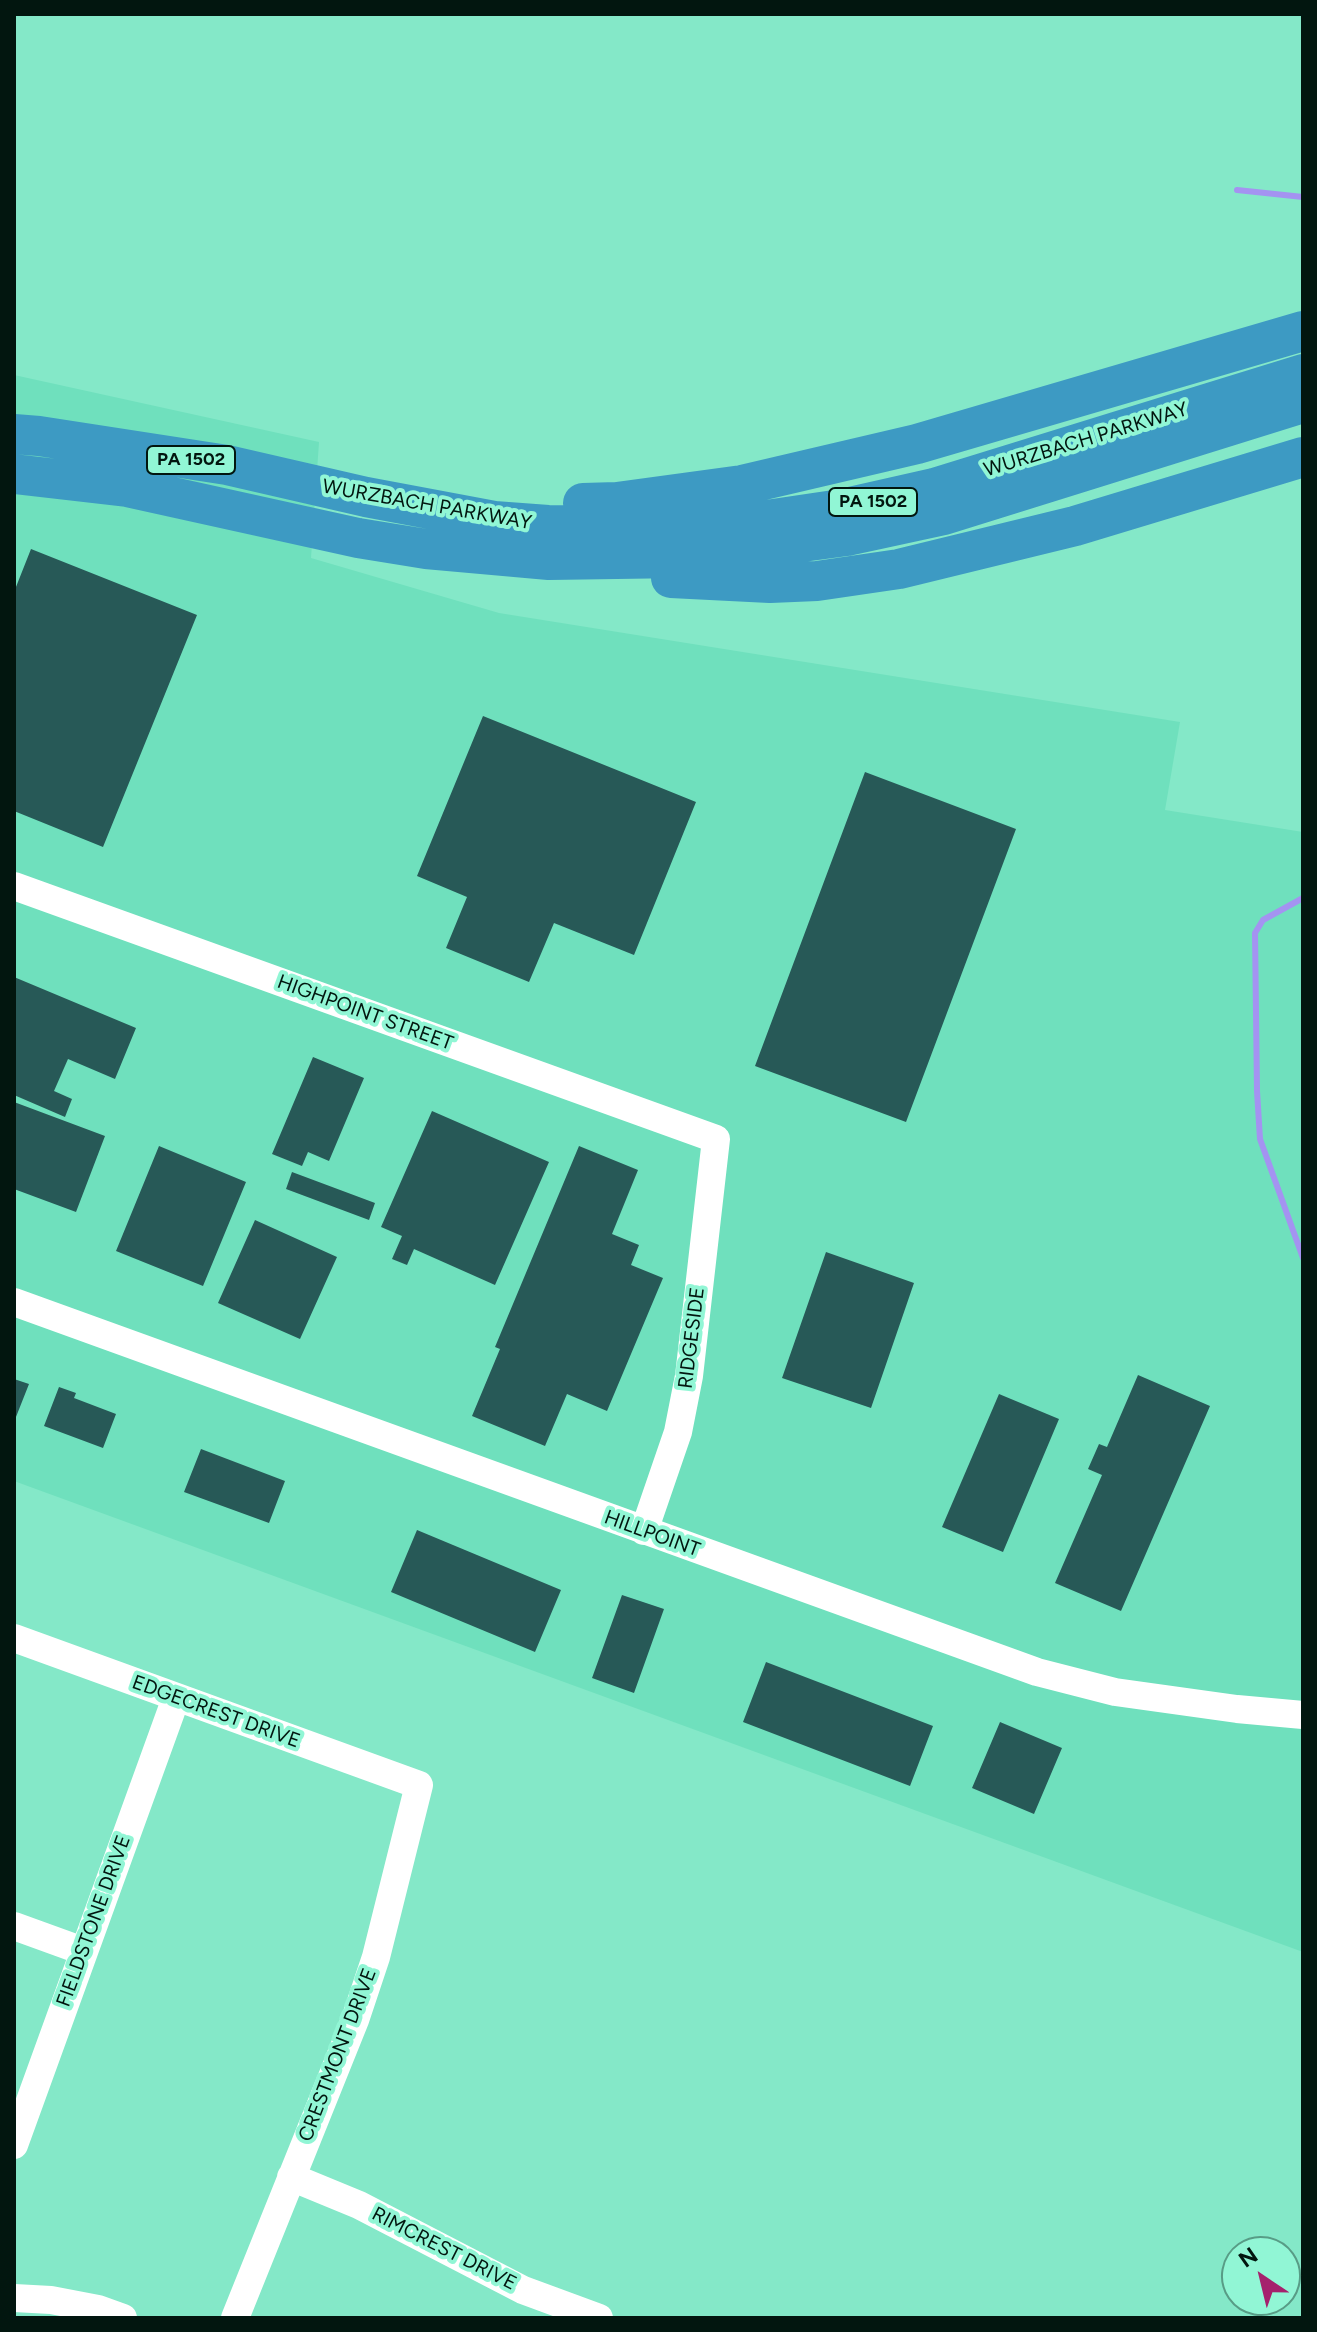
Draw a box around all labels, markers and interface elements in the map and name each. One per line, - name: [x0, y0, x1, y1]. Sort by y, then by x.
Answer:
- street label: WURZBACH PARKWAY: [981, 398, 1191, 482]
- road number: PA 1502: [147, 446, 235, 474]
- street label: WURZBACH PARKWAY: [320, 475, 534, 535]
- road number: PA 1502: [829, 488, 917, 516]
- street label: HIGHPOINT STREET: [274, 970, 456, 1056]
- street label: RIDGESIDE: [674, 1286, 710, 1390]
- street label: HILLPOINT: [601, 1506, 703, 1562]
- street label: EDGECREST DRIVE: [129, 1670, 303, 1754]
- street label: FIELDSTONE DRIVE: [52, 1832, 136, 2010]
- street label: CRESTMONT DRIVE: [294, 1965, 382, 2145]
- street label: RIMCREST DRIVE: [368, 2202, 520, 2296]
- north arrow: [1221, 2236, 1301, 2316]
- text: N: [1233, 2242, 1263, 2274]

